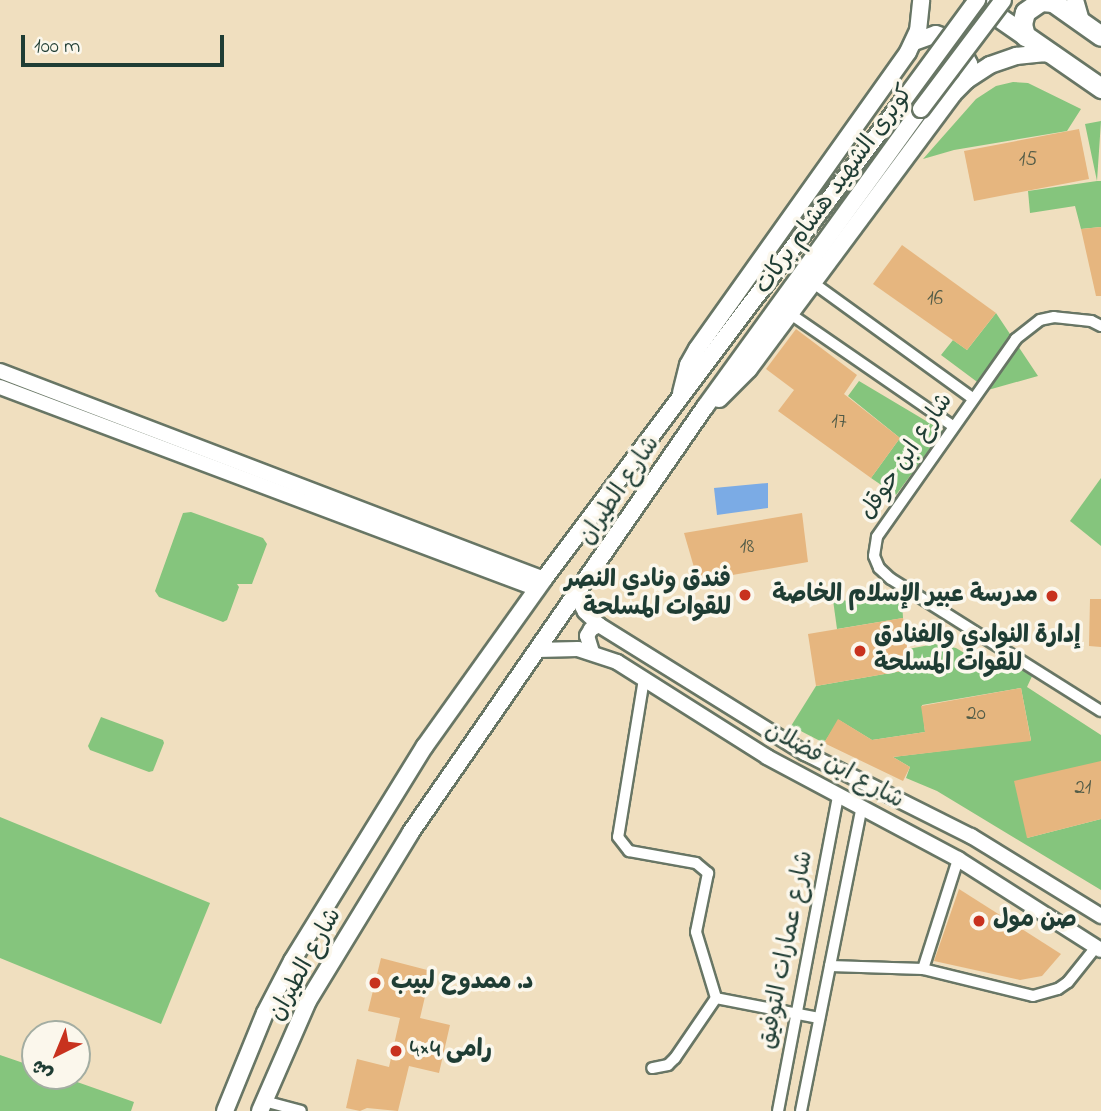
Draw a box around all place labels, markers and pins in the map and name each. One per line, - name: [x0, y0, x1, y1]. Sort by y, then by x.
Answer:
- place label: فندق ونادي النصر للقوات المسلحة: [565, 567, 731, 623]
- place label: مدرسة عبير الإسلام الخاصة: [772, 582, 1038, 610]
- marker: فندق ونادي النصر للقوات المسلحة: [737, 587, 753, 603]
- marker: مدرسة عبير الإسلام الخاصة: [1044, 588, 1060, 604]
- place label: إدارة النوادي والفنادق للقوات المسلحة: [874, 623, 1080, 679]
- marker: إدارة النوادي والفنادق للقوات المسلحة: [852, 643, 868, 659]
- place label: صن مول: [993, 907, 1077, 935]
- marker: صن مول: [971, 913, 987, 929]
- place label: د. ممدوح لبيب: [391, 969, 533, 997]
- marker: د. ممدوح لبيب: [365, 973, 385, 993]
- place label: رامى 4×4: [410, 1037, 492, 1065]
- marker: رامى 4×4: [388, 1043, 404, 1059]

